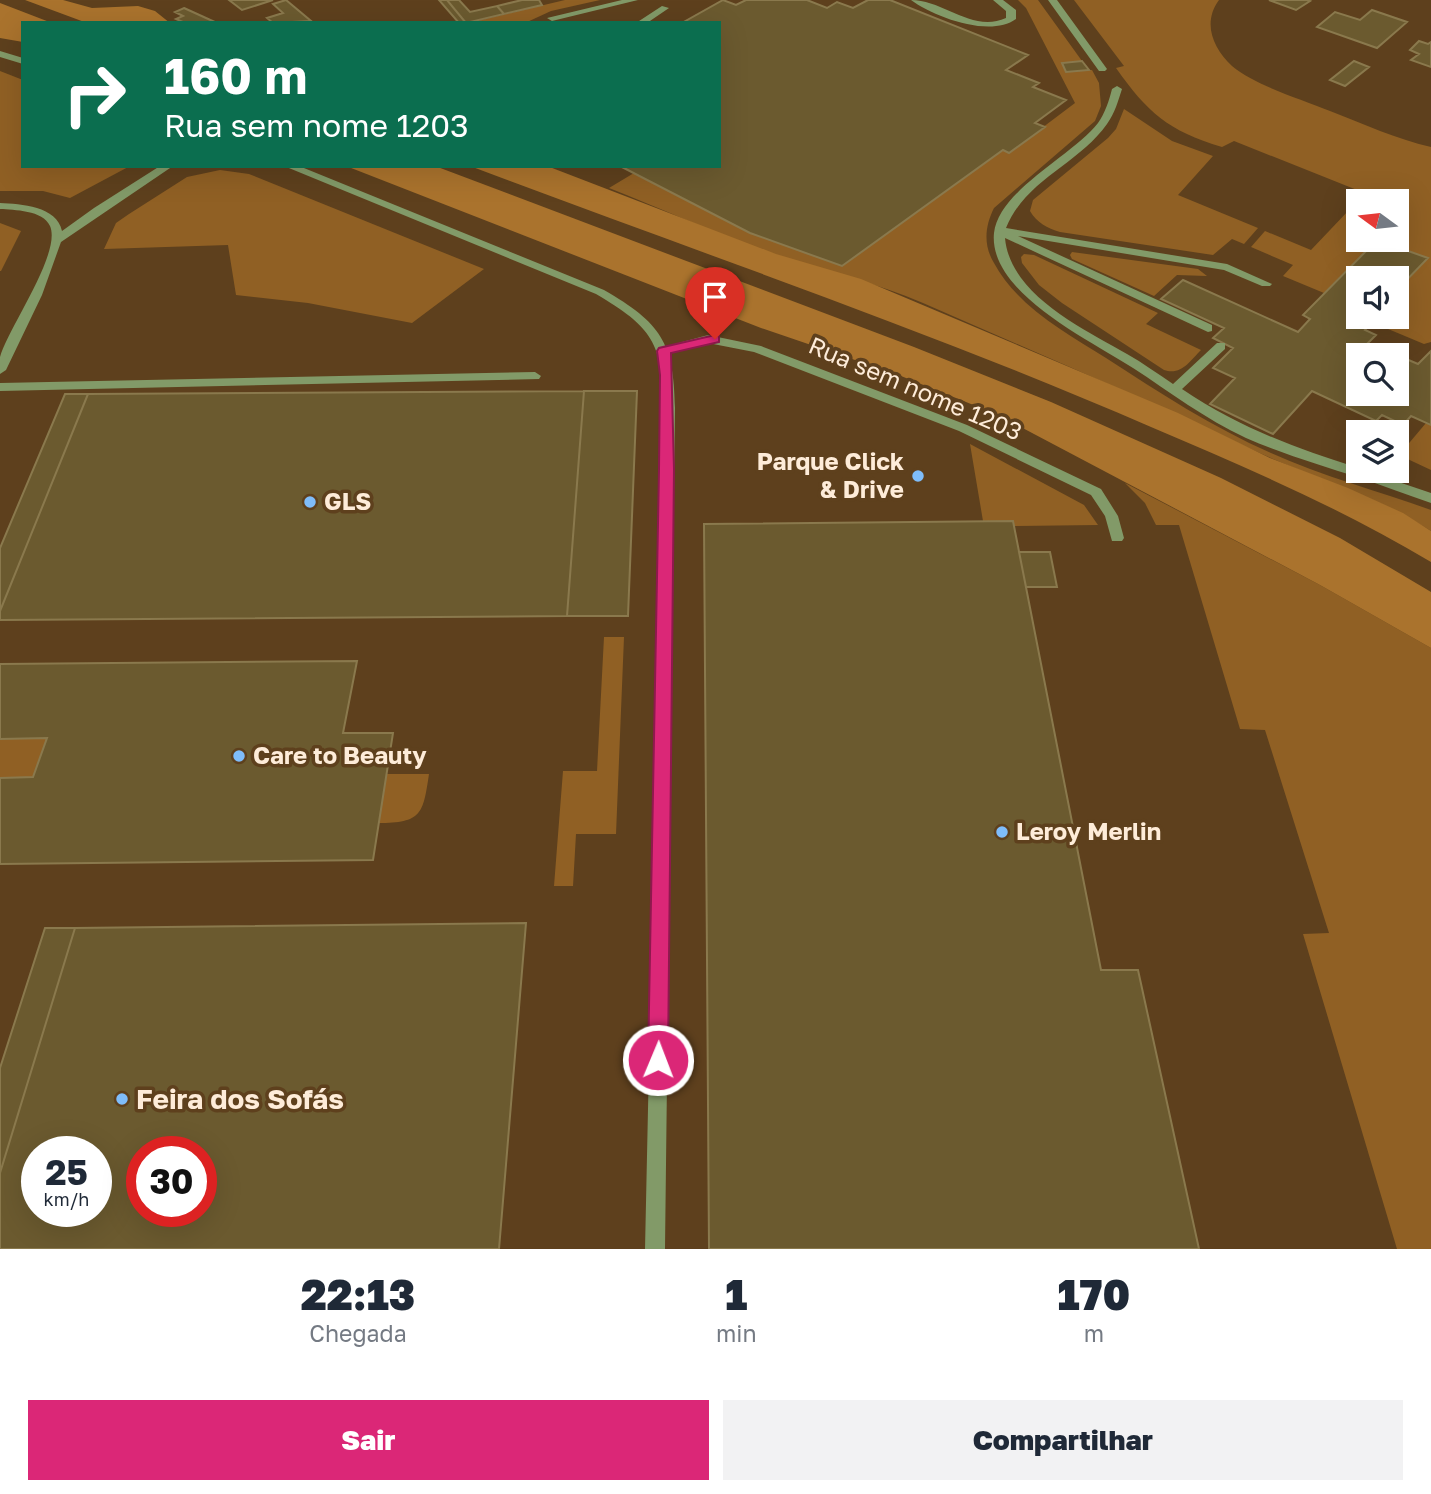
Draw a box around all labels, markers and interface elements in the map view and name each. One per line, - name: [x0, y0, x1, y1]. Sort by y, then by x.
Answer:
- text: 160 m: [164, 46, 307, 105]
- icon: right: [49, 49, 140, 140]
- text: Rua sem nome 1203: [164, 106, 469, 144]
- north arrow: [1346, 189, 1409, 252]
- map controls: [1346, 189, 1409, 483]
- button: sound: [1346, 266, 1409, 329]
- pin: [685, 267, 745, 339]
- icon: arrive: [696, 278, 734, 316]
- street label: Rua sem nome 1203: [805, 330, 1026, 446]
- button: search: [1346, 343, 1409, 406]
- button: layers: [1346, 420, 1409, 483]
- place label: Parque Click & Drive: [757, 446, 904, 503]
- marker: Parque Click & Drive: [910, 468, 926, 484]
- place label: GLS: [324, 486, 371, 515]
- marker: GLS: [302, 494, 318, 510]
- place label: Care to Beauty: [253, 740, 427, 769]
- marker: Care to Beauty: [231, 748, 247, 764]
- place label: Leroy Merlin: [1016, 816, 1161, 845]
- marker: Leroy Merlin: [994, 824, 1010, 840]
- position arrow: [621, 1023, 695, 1097]
- place label: Feira dos Sofás: [136, 1082, 344, 1115]
- marker: Feira dos Sofás: [114, 1091, 130, 1107]
- speed limit sign: 30: [126, 1136, 217, 1227]
- text: 25: [45, 1151, 88, 1193]
- text: km/h: [44, 1188, 89, 1210]
- text: 22:13: [301, 1269, 415, 1319]
- text: 1: [725, 1269, 747, 1319]
- text: 170: [1057, 1269, 1130, 1319]
- text: Chegada: [309, 1319, 407, 1347]
- text: min: [716, 1319, 757, 1347]
- text: m: [1084, 1319, 1104, 1347]
- button: Sair: [28, 1400, 709, 1480]
- button: Compartilhar: [723, 1400, 1403, 1480]

